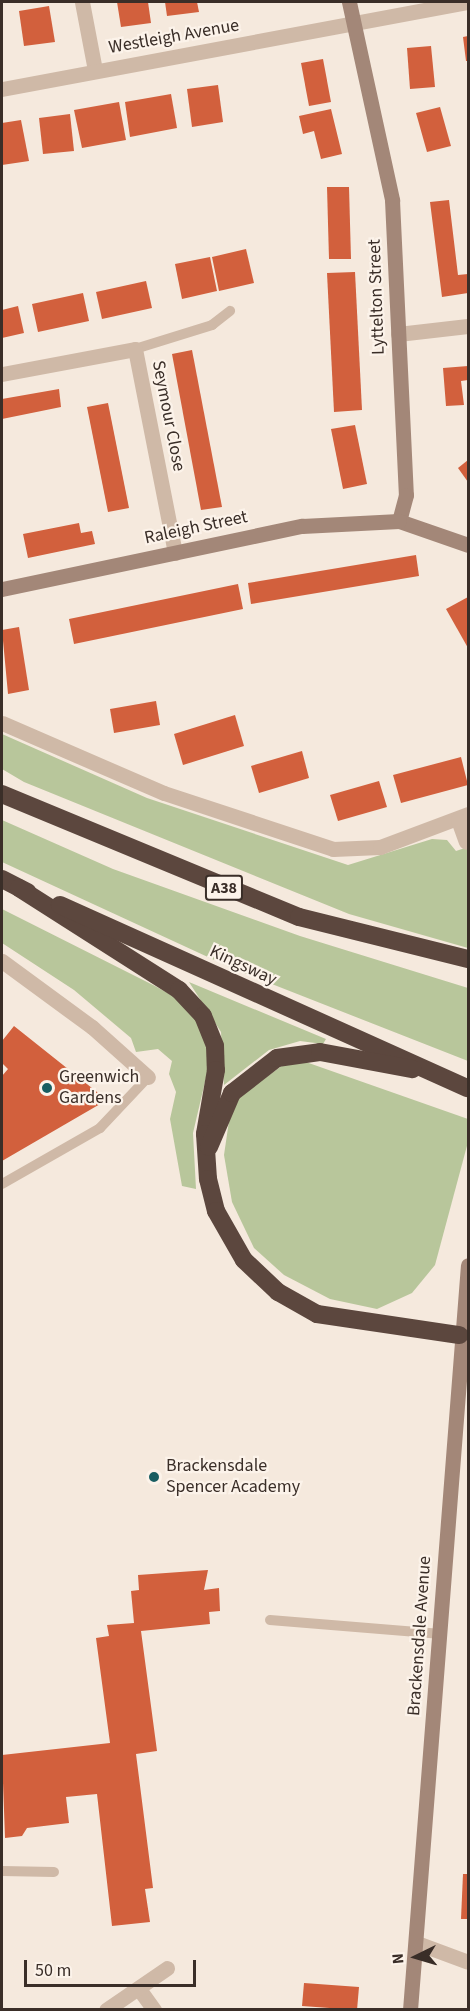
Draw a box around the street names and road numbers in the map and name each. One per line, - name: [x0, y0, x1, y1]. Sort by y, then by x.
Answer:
- street label: Westleigh Avenue: [107, 15, 241, 59]
- street label: Lyttelton Street: [364, 239, 390, 355]
- street label: Seymour Close: [147, 359, 189, 473]
- street label: Raleigh Street: [143, 507, 249, 549]
- road number: A38: [204, 875, 244, 901]
- street label: Kingsway: [206, 941, 280, 991]
- street label: Brackensdale Avenue: [404, 1555, 436, 1717]

